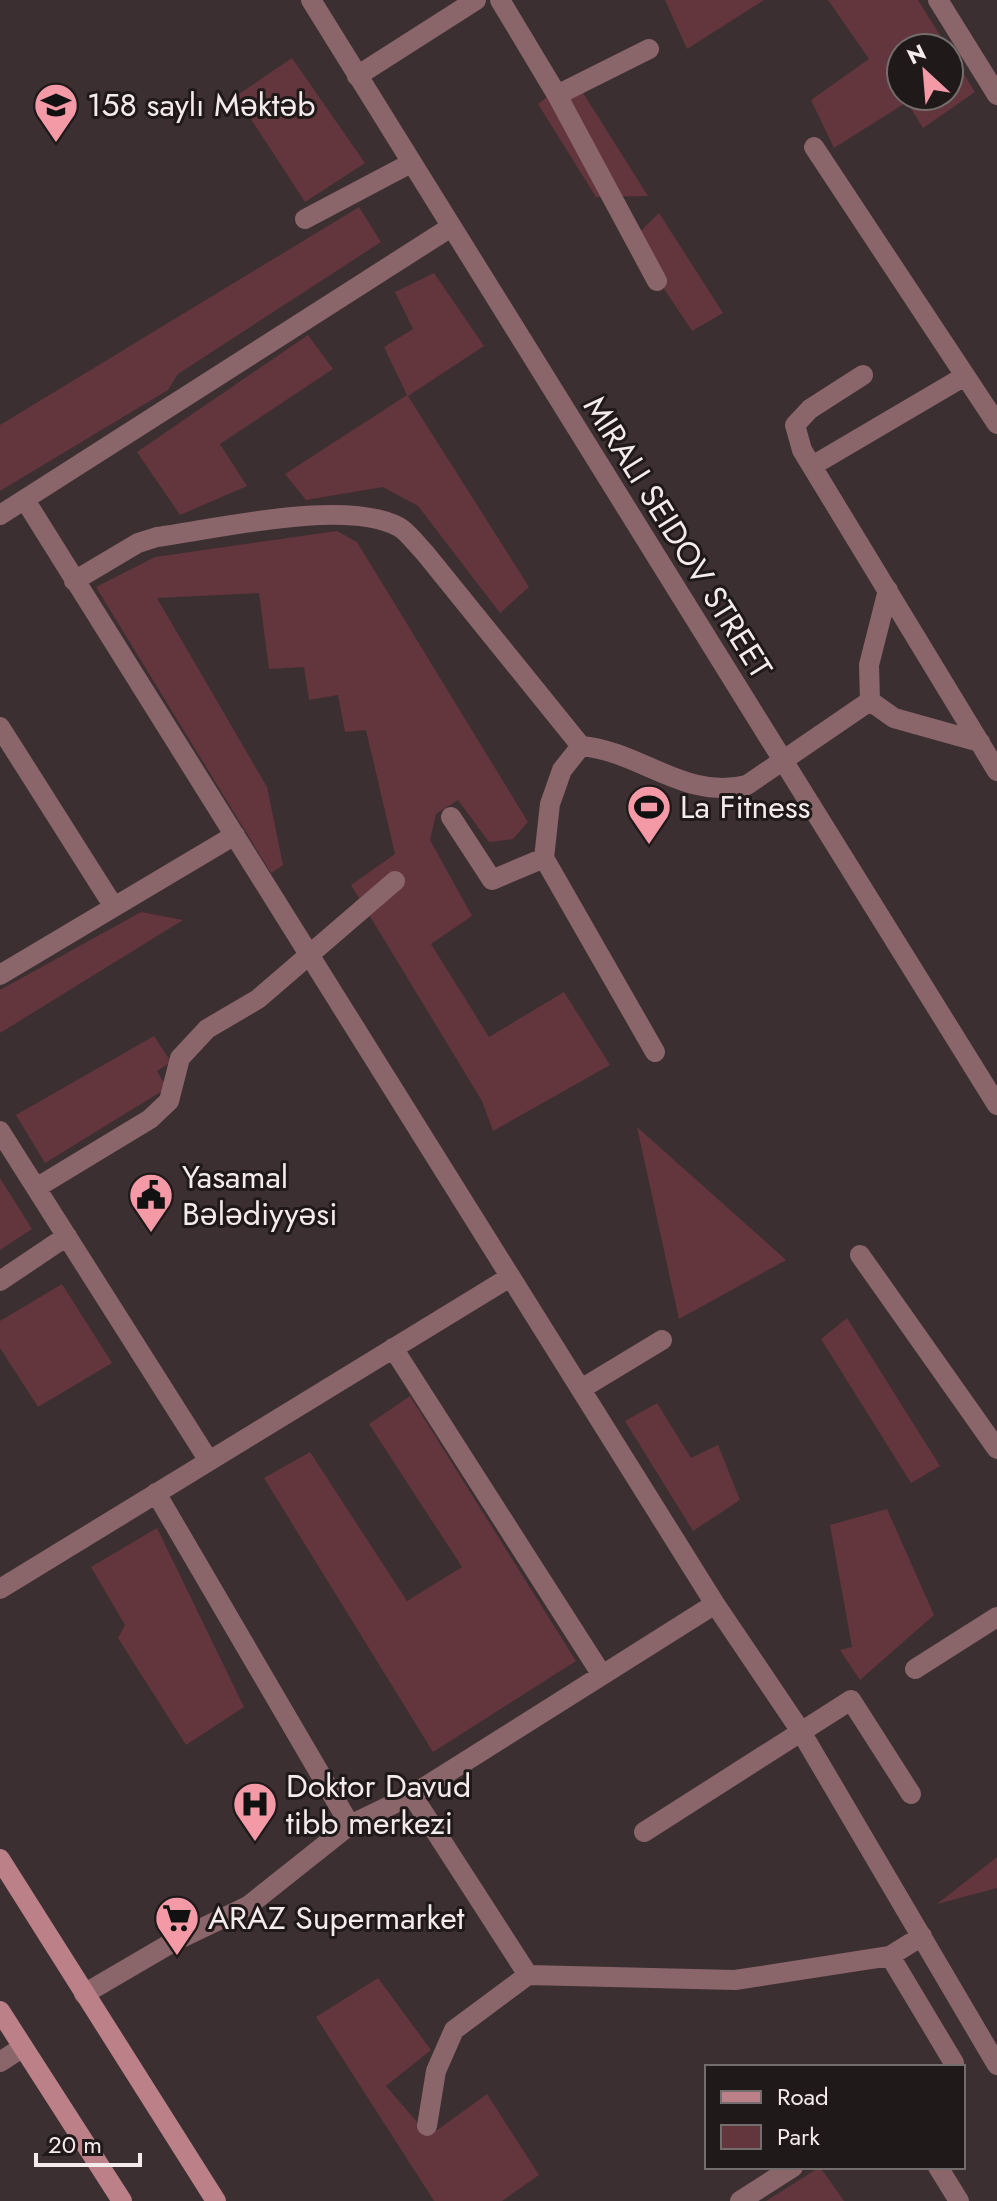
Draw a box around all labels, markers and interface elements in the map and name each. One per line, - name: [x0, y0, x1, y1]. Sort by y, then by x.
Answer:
- north arrow: [885, 32, 965, 112]
- text: N: [901, 36, 931, 72]
- school or university icon: 158 saylı Məktəb: [32, 81, 80, 144]
- place label: 158 saylı Məktəb: [87, 82, 316, 128]
- street label: MIRALI SEIDOV STREET: [572, 387, 784, 687]
- sports icon: La Fitness: [625, 783, 673, 846]
- place label: La Fitness: [680, 784, 810, 830]
- place label: Yasamal Bələdiyyəsi: [182, 1154, 338, 1237]
- public building icon: Yasamal Bələdiyyəsi: [127, 1171, 175, 1234]
- place label: Doktor Davud tibb merkezi: [286, 1763, 471, 1846]
- hospital icon: Doktor Davud tibb merkezi: [231, 1780, 279, 1843]
- supermarket icon: ARAZ Supermarket: [153, 1894, 201, 1957]
- place label: ARAZ Supermarket: [208, 1895, 465, 1941]
- legend: [705, 2065, 965, 2169]
- text: Road: [777, 2079, 829, 2114]
- scale bar: [36, 2117, 140, 2167]
- text: Park: [777, 2119, 820, 2154]
- text: 20 m: [48, 2127, 102, 2162]

